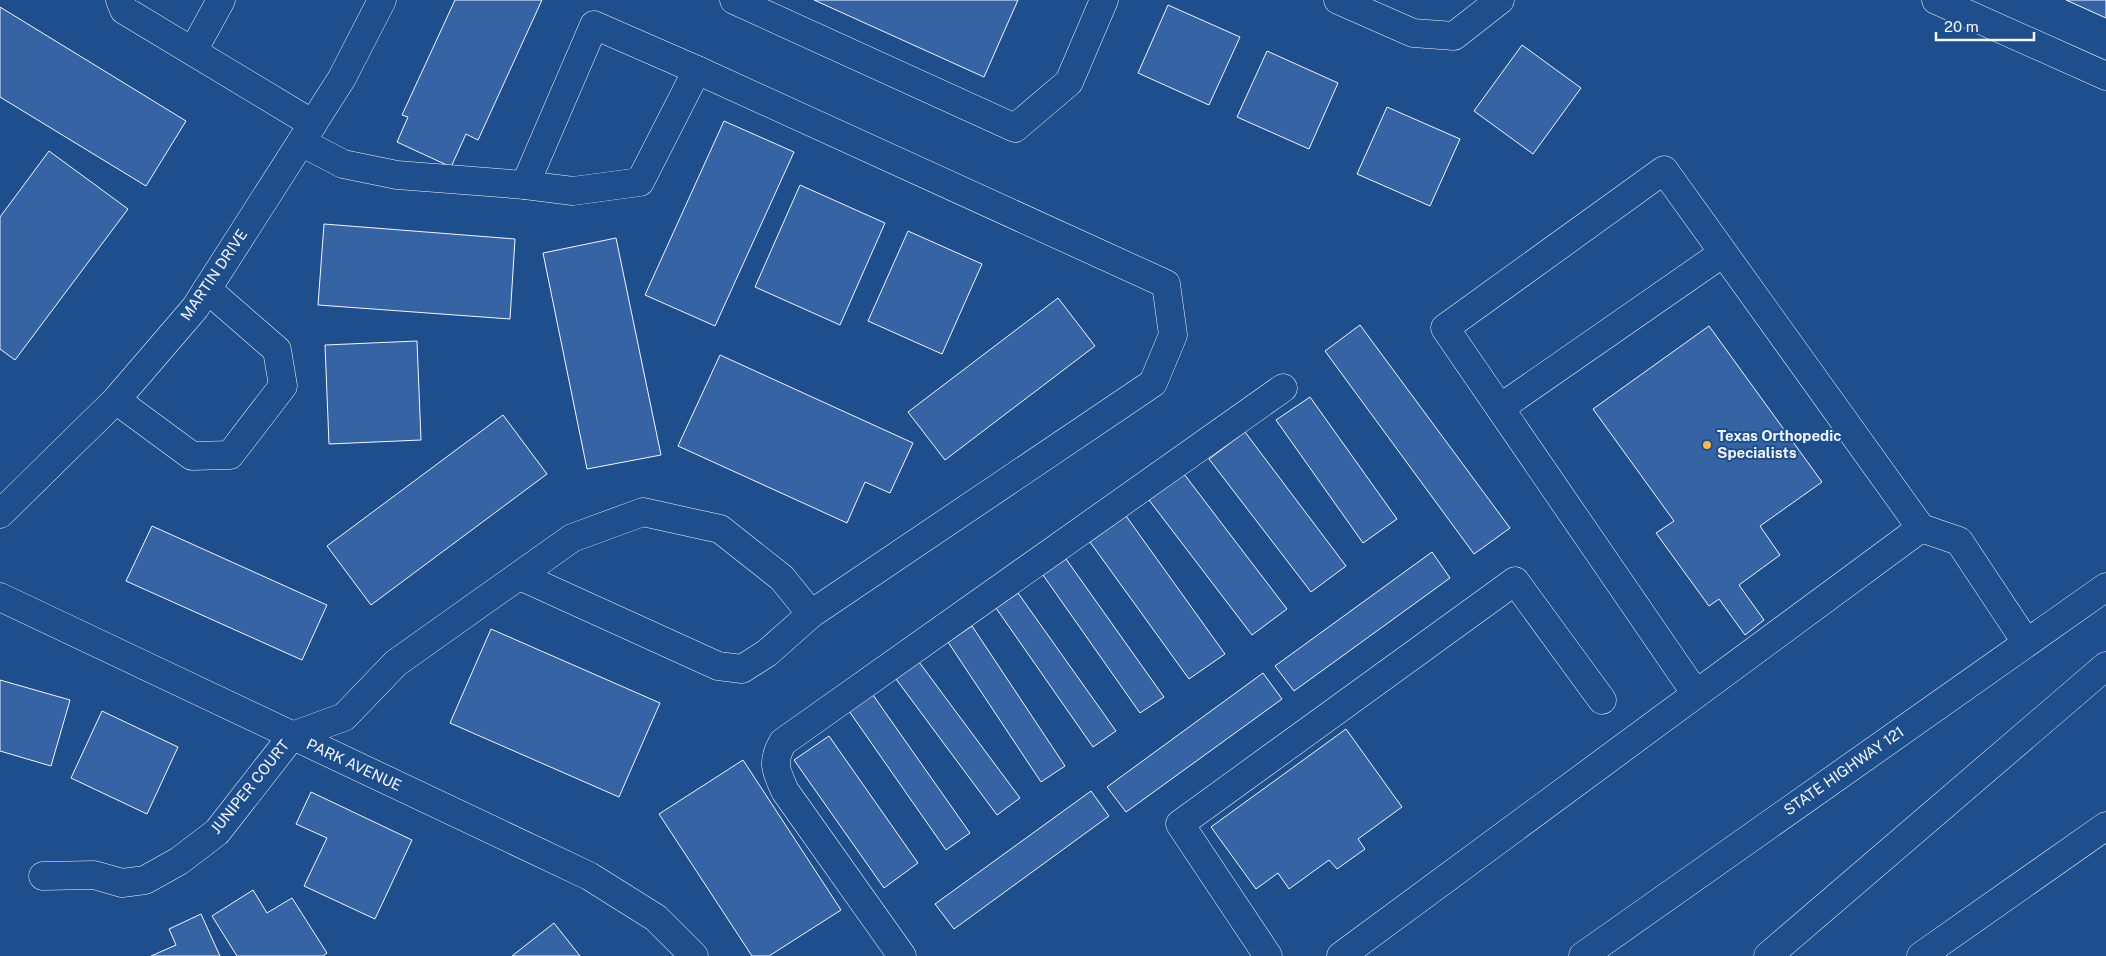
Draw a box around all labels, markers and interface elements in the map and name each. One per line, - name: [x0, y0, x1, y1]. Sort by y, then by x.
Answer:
- scale bar: [1936, 10, 2034, 42]
- text: 20 m: [1944, 18, 1979, 35]
- street label: MARTIN DRIVE: [177, 226, 250, 324]
- place label: Texas Orthopedic Specialists: [1717, 427, 1842, 461]
- marker: Texas Orthopedic Specialists: [1701, 439, 1713, 451]
- street label: STATE HIGHWAY 121: [1780, 723, 1907, 818]
- street label: PARK AVENUE: [304, 735, 404, 794]
- street label: JUNIPER COURT: [207, 737, 293, 837]

